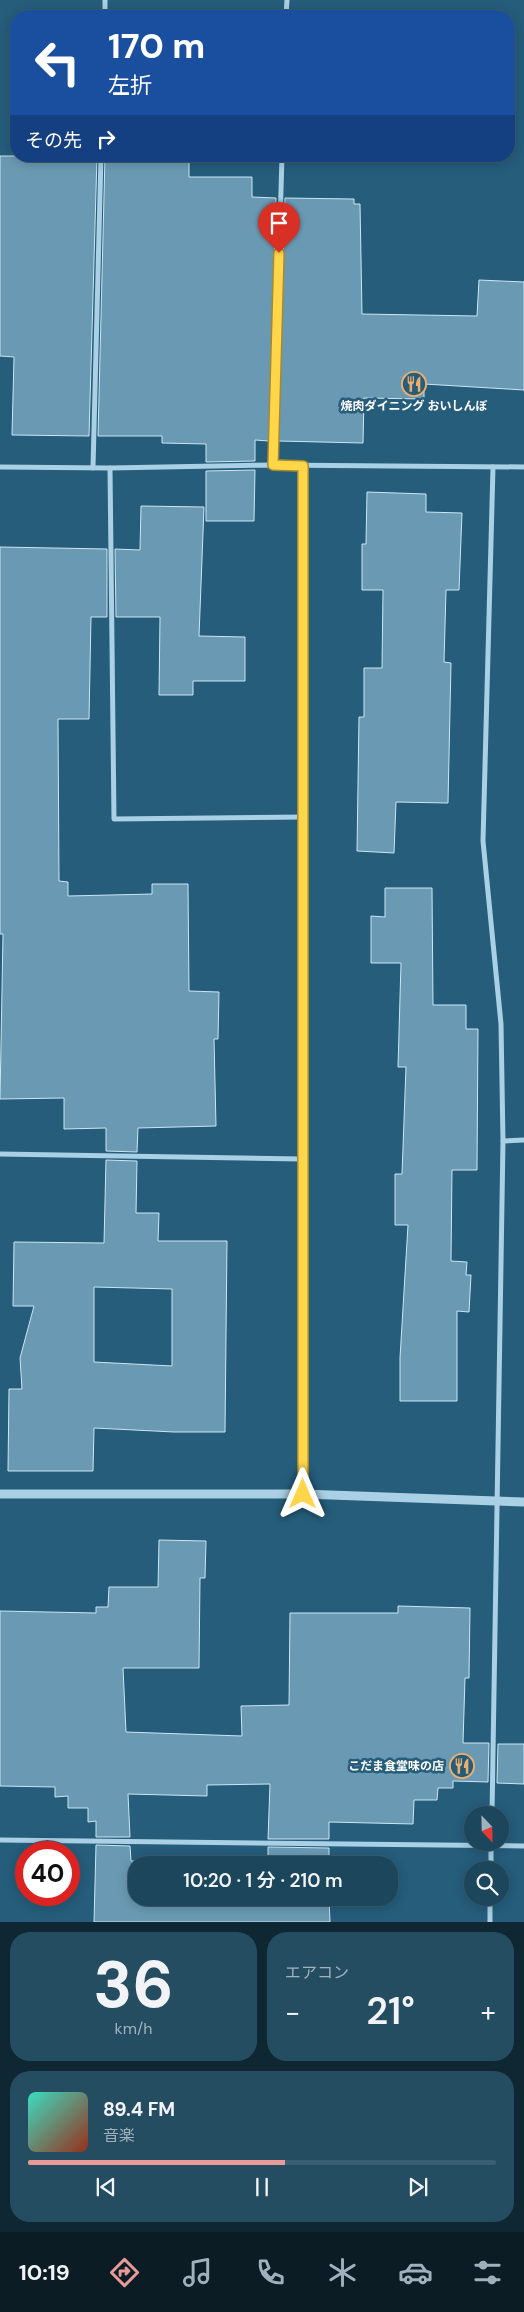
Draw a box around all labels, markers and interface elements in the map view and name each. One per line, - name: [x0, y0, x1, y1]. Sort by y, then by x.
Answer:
- text: 170 m: [108, 23, 205, 69]
- icon: left: [25, 30, 90, 95]
- text: 左折: [108, 71, 152, 100]
- icon: right: [92, 125, 120, 153]
- text: その先: [25, 128, 82, 153]
- pin: [258, 202, 300, 253]
- icon: arrive: [265, 209, 293, 237]
- restaurant icon: 焼肉ダイニング おいしんぼ: [401, 371, 427, 397]
- place label: 焼肉ダイニング おいしんぼ: [341, 398, 487, 414]
- position arrow: [276, 1467, 328, 1519]
- restaurant icon: こだま食堂味の店: [449, 1753, 475, 1779]
- place label: こだま食堂味の店: [348, 1758, 444, 1774]
- north arrow: [464, 1806, 509, 1851]
- map controls: [464, 1806, 509, 1906]
- speed limit sign: 40: [15, 1841, 80, 1906]
- button: search: [464, 1861, 509, 1906]
- text: 10:20 · 1 分 · 210 m: [183, 1868, 343, 1893]
- text: 36: [93, 1943, 174, 2027]
- text: エアコン: [285, 1962, 349, 1983]
- text: 21°: [366, 1986, 415, 2036]
- text: −: [285, 1994, 300, 2031]
- text: +: [481, 1994, 496, 2031]
- text: km/h: [115, 2018, 152, 2039]
- text: 89.4 FM: [103, 2097, 175, 2122]
- text: 音楽: [103, 2125, 135, 2146]
- icon: previous: [92, 2173, 120, 2201]
- icon: pause: [248, 2173, 276, 2201]
- icon: next: [404, 2173, 432, 2201]
- icon: directions: [107, 2255, 142, 2290]
- icon: music: [180, 2255, 215, 2290]
- icon: phone: [253, 2255, 288, 2290]
- icon: climate: [325, 2255, 360, 2290]
- icon: car: [398, 2255, 433, 2290]
- icon: filters: [470, 2255, 505, 2290]
- text: 10:19: [19, 2258, 70, 2287]

